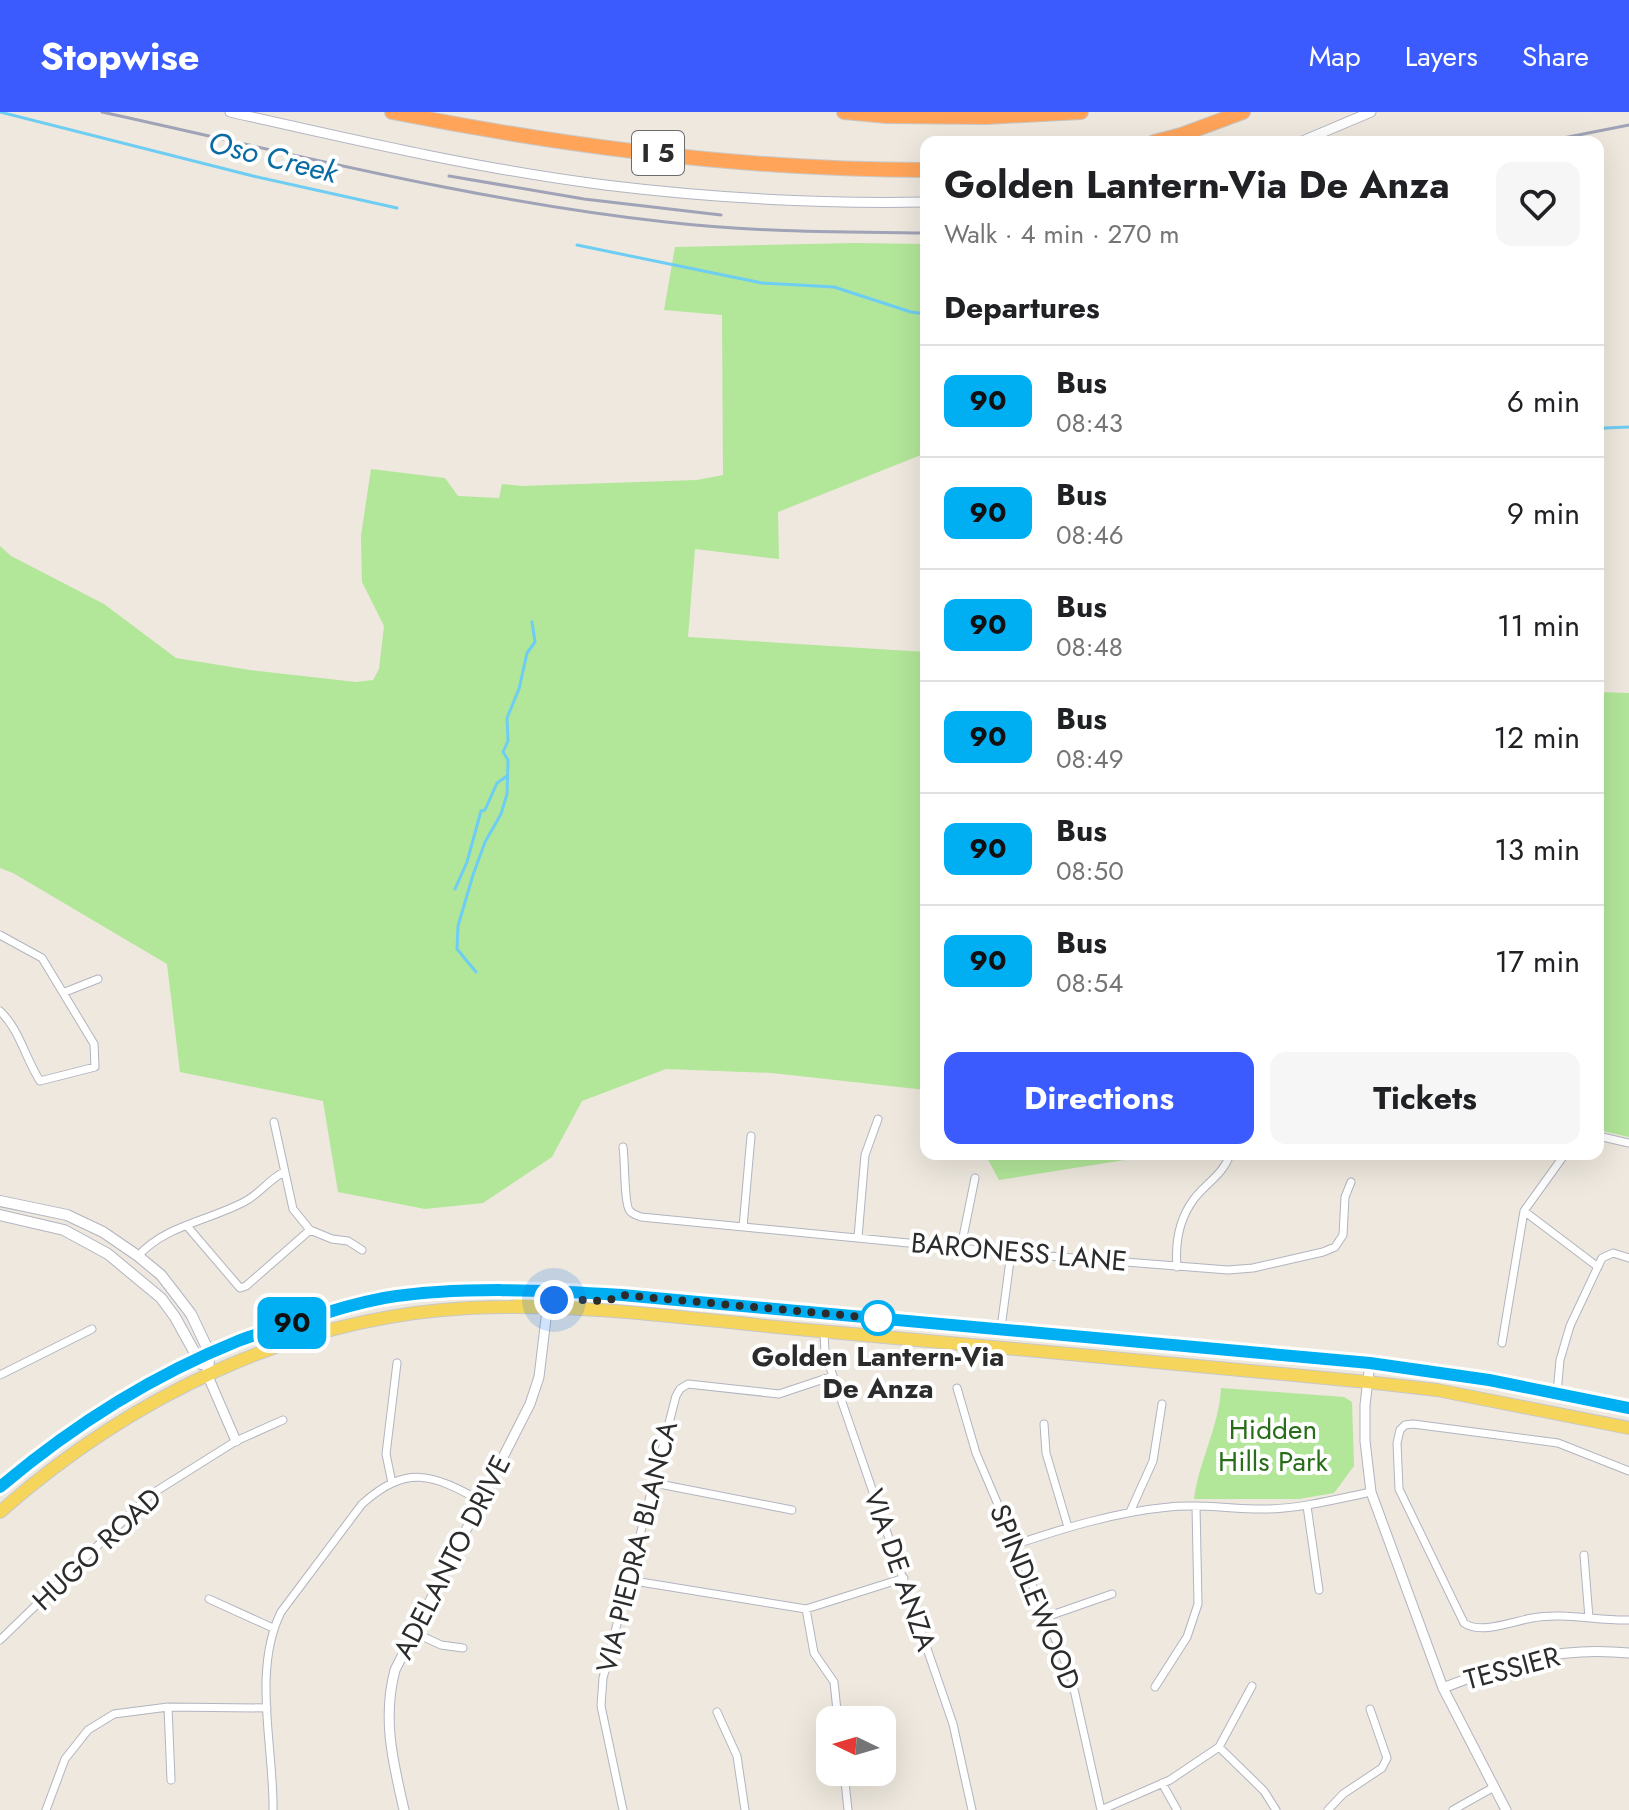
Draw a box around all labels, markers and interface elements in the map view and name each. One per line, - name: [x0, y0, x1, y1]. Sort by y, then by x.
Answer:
- text: Stopwise: [40, 29, 200, 84]
- text: Map: [1309, 36, 1361, 77]
- text: Layers: [1405, 36, 1478, 77]
- text: Share: [1522, 36, 1589, 77]
- water label: Oso Creek: [204, 120, 343, 194]
- road number: I 5: [632, 131, 684, 175]
- text: Golden Lantern-Via De Anza: [944, 157, 1450, 212]
- button: heart: [1496, 162, 1580, 246]
- text: Walk · 4 min · 270 m: [944, 215, 1180, 253]
- text: Departures: [944, 286, 1100, 329]
- text: Bus: [1056, 361, 1107, 404]
- text: 90: [969, 380, 1007, 421]
- text: 6 min: [1507, 380, 1580, 423]
- text: 08:43: [1056, 404, 1123, 442]
- text: Bus: [1056, 473, 1107, 516]
- text: 90: [969, 492, 1007, 533]
- text: 9 min: [1507, 492, 1580, 535]
- text: 08:46: [1056, 516, 1124, 554]
- text: Bus: [1056, 585, 1107, 628]
- text: 90: [969, 604, 1007, 645]
- text: 11 min: [1497, 604, 1580, 647]
- text: 08:48: [1056, 628, 1123, 666]
- text: Bus: [1056, 697, 1107, 740]
- text: 90: [969, 716, 1007, 757]
- text: 12 min: [1493, 716, 1580, 759]
- text: 08:49: [1056, 740, 1124, 778]
- text: Bus: [1056, 809, 1107, 852]
- text: 90: [969, 828, 1007, 869]
- text: 13 min: [1494, 828, 1580, 871]
- text: 08:50: [1056, 852, 1124, 890]
- text: Bus: [1056, 921, 1107, 964]
- text: 90: [969, 940, 1007, 981]
- text: 17 min: [1495, 940, 1580, 983]
- text: 08:54: [1056, 964, 1123, 1002]
- button: Directions: [944, 1052, 1254, 1144]
- button: Tickets: [1270, 1052, 1580, 1144]
- street label: BARONESS LANE: [909, 1222, 1129, 1282]
- your location: [534, 1280, 574, 1320]
- line badge: 90: [256, 1297, 328, 1349]
- marker: Golden Lantern-Via De Anza: [861, 1301, 895, 1335]
- text: 90: [273, 1302, 311, 1343]
- place label: Golden Lantern-Via De Anza: [752, 1336, 1004, 1409]
- park label: Hidden Hills Park: [1218, 1409, 1329, 1482]
- street label: VIA PIEDRA BLANCA: [586, 1416, 688, 1677]
- street label: ADELANTO DRIVE: [383, 1448, 521, 1666]
- street label: HUGO ROAD: [23, 1478, 171, 1620]
- street label: VIA DE ANZA: [853, 1483, 947, 1657]
- street label: SPINDLEWOOD: [979, 1498, 1091, 1696]
- street label: TESSIER: [1460, 1636, 1564, 1700]
- north arrow: [816, 1706, 896, 1786]
- map controls: [816, 1706, 896, 1786]

